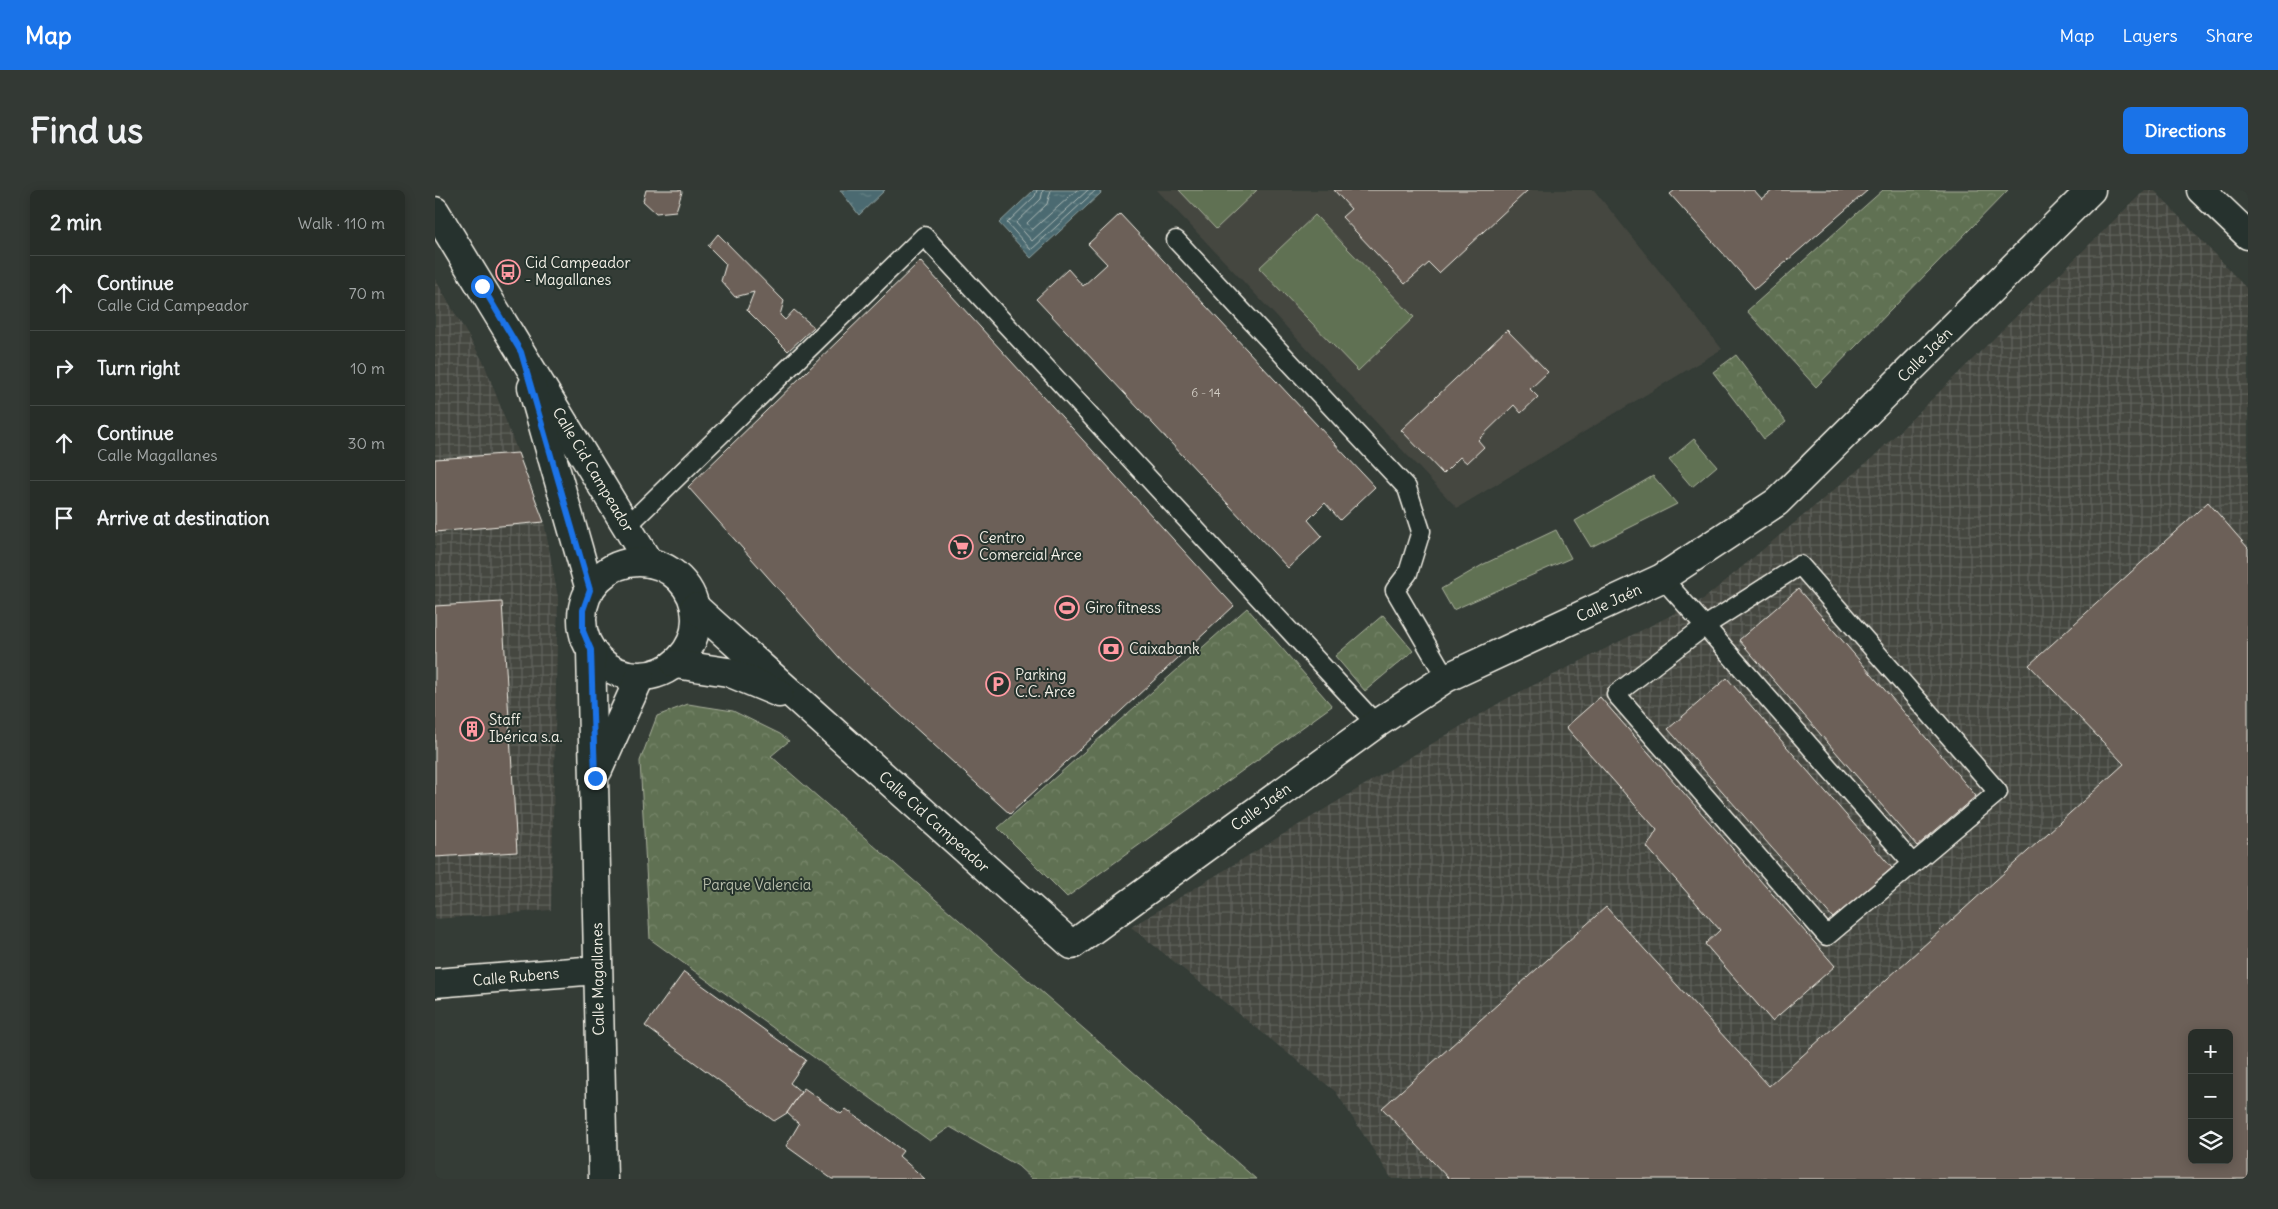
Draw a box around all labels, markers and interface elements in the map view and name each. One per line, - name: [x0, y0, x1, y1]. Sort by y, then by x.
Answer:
- text: Map: [25, 20, 72, 50]
- text: Map: [2059, 24, 2094, 47]
- text: Layers: [2122, 24, 2178, 47]
- text: Share: [2206, 24, 2253, 47]
- button: Directions: [2123, 107, 2248, 154]
- text: Find us: [30, 108, 143, 152]
- text: 2 min: [50, 209, 102, 236]
- text: Walk · 110 m: [298, 213, 385, 233]
- place label: Cid Campeador - Magallanes: [525, 253, 631, 289]
- bus stop icon: Cid Campeador - Magallanes: [495, 259, 521, 285]
- text: Continue: [97, 271, 174, 295]
- route start: [471, 275, 494, 298]
- icon: ahead: [50, 279, 78, 307]
- text: 70 m: [349, 283, 385, 303]
- text: Calle Cid Campeador: [97, 295, 249, 315]
- street label: Calle Jaén: [1893, 323, 1956, 386]
- icon: right: [50, 354, 78, 382]
- text: Turn right: [97, 356, 180, 380]
- text: 10 m: [350, 358, 385, 378]
- house number: 6 - 14: [1191, 385, 1221, 400]
- street label: Calle Cid Campeador: [549, 404, 638, 536]
- text: Continue: [97, 421, 174, 445]
- icon: ahead: [50, 429, 78, 457]
- text: 30 m: [348, 433, 385, 453]
- text: Calle Magallanes: [97, 445, 218, 465]
- icon: arrive: [50, 504, 78, 532]
- text: Arrive at destination: [97, 506, 270, 530]
- place label: Centro Comercial Arce: [979, 528, 1082, 564]
- supermarket icon: Centro Comercial Arce: [948, 534, 974, 560]
- street label: Calle Jaén: [1573, 579, 1645, 626]
- sports icon: Giro fitness: [1054, 595, 1080, 621]
- place label: Giro fitness: [1085, 598, 1161, 617]
- bank icon: Caixabank: [1098, 636, 1124, 662]
- place label: Caixabank: [1129, 639, 1200, 658]
- place label: Parking C.C. Arce: [1015, 665, 1075, 701]
- parking icon: Parking C.C. Arce: [985, 671, 1011, 697]
- place label: Staff Ibérica s.a.: [489, 710, 563, 746]
- building icon: Staff Ibérica s.a.: [459, 716, 485, 742]
- route end: [584, 767, 607, 790]
- street label: Calle Cid Campeador: [875, 767, 994, 876]
- street label: Calle Jaén: [1227, 778, 1295, 835]
- park label: Parque Valencia: [703, 875, 812, 894]
- street label: Calle Magallanes: [587, 922, 608, 1036]
- street label: Calle Rubens: [472, 963, 560, 990]
- map controls: [2188, 1029, 2233, 1164]
- button: +: [2188, 1029, 2233, 1074]
- button: −: [2188, 1074, 2233, 1119]
- button: layers: [2188, 1119, 2233, 1164]

